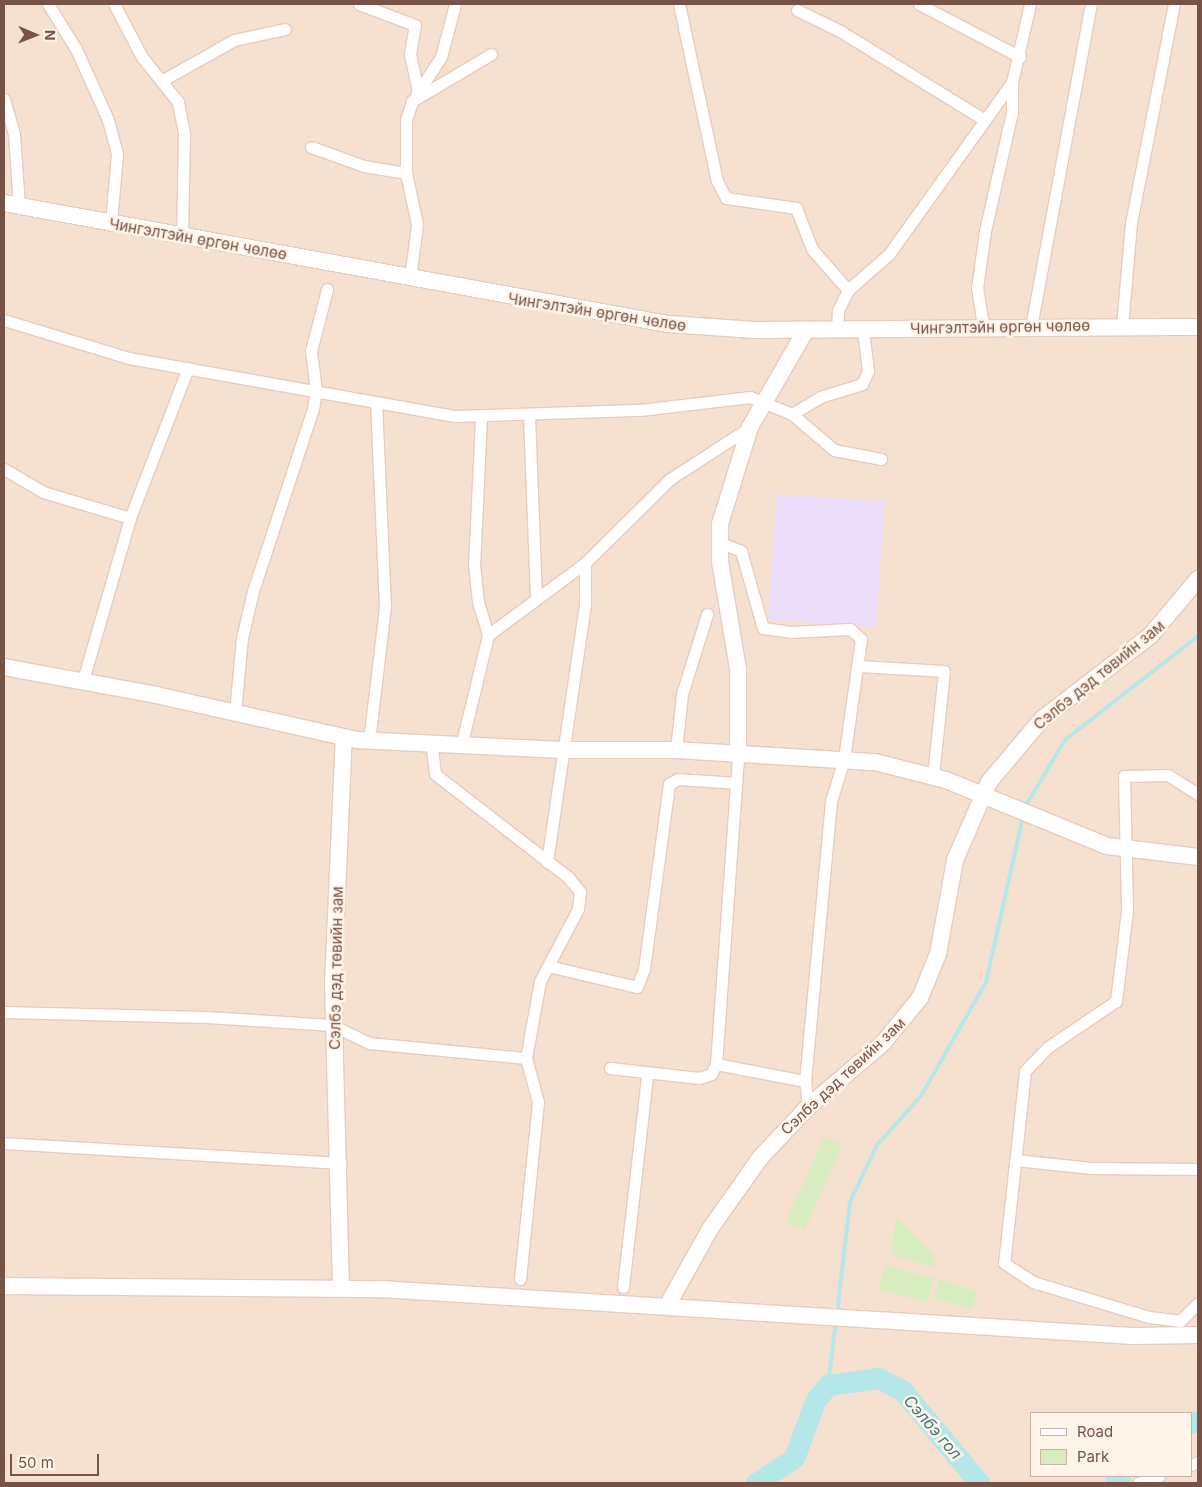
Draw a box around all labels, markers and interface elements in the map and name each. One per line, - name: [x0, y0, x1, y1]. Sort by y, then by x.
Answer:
- north arrow: [10, 10, 60, 60]
- text: N: [42, 30, 59, 41]
- street label: Чингэлтэйн өргөн чөлөө: [108, 214, 288, 264]
- street label: Чингэлтэйн өргөн чөлөө: [507, 289, 687, 335]
- street label: Чингэлтэйн өргөн чөлөө: [910, 316, 1090, 338]
- street label: Сэлбэ дэд төвийн зам: [1030, 617, 1168, 733]
- street label: Сэлбэ дэд төвийн зам: [326, 886, 346, 1050]
- street label: Сэлбэ дэд төвийн зам: [777, 1014, 909, 1138]
- water label: Сэлбэ гол: [900, 1391, 966, 1463]
- legend: [1030, 1412, 1192, 1477]
- text: Road: [1077, 1422, 1113, 1441]
- scale bar: [12, 1444, 101, 1476]
- text: Park: [1077, 1447, 1109, 1466]
- text: 50 m: [18, 1453, 54, 1472]

